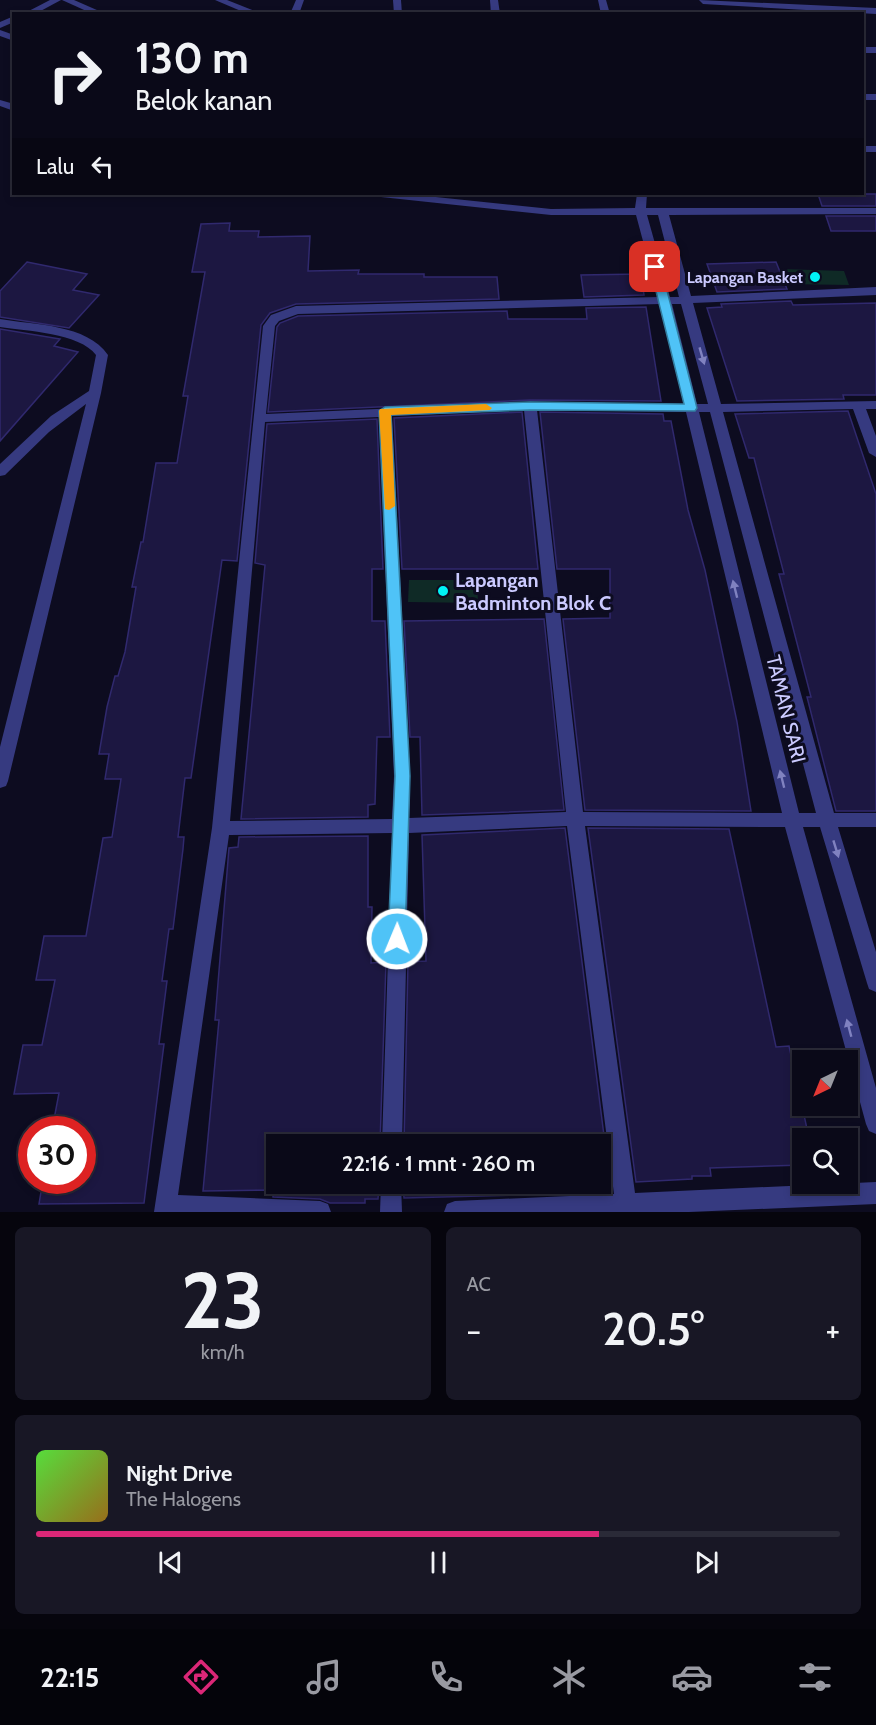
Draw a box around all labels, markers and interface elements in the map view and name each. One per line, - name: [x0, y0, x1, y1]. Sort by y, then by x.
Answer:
- text: 130 m: [135, 32, 249, 84]
- icon: right: [36, 36, 114, 114]
- text: Belok kanan: [135, 84, 272, 117]
- icon: left: [86, 150, 119, 183]
- text: Lalu: [36, 153, 74, 180]
- pin: [629, 241, 680, 292]
- icon: arrive: [638, 250, 671, 283]
- place label: Lapangan Basket: [687, 268, 803, 287]
- marker: Lapangan Basket: [808, 270, 822, 284]
- one-way arrow: [698, 348, 707, 366]
- place label: Lapangan Badminton Blok C: [455, 568, 611, 615]
- one-way arrow: [730, 580, 740, 598]
- marker: Lapangan Badminton Blok C: [436, 584, 450, 598]
- street label: TAMAN SARI: [761, 653, 811, 765]
- one-way arrow: [776, 769, 786, 788]
- one-way arrow: [832, 840, 841, 858]
- position arrow: [365, 907, 429, 971]
- one-way arrow: [844, 1018, 853, 1036]
- north arrow: [792, 1050, 858, 1116]
- map controls: [792, 1050, 858, 1194]
- speed limit sign: 30: [18, 1116, 96, 1194]
- button: search: [792, 1128, 858, 1194]
- text: 22:16 · 1 mnt · 260 m: [342, 1150, 535, 1177]
- text: 23: [181, 1253, 264, 1348]
- text: AC: [467, 1272, 491, 1296]
- text: 20.5°: [602, 1302, 704, 1356]
- text: −: [467, 1310, 481, 1350]
- text: +: [825, 1310, 840, 1350]
- text: km/h: [201, 1340, 245, 1364]
- text: Night Drive: [126, 1460, 232, 1487]
- text: The Halogens: [126, 1487, 241, 1511]
- icon: previous: [154, 1546, 187, 1579]
- icon: pause: [422, 1546, 455, 1579]
- icon: next: [690, 1546, 723, 1579]
- icon: directions: [180, 1656, 222, 1698]
- icon: music: [303, 1656, 345, 1698]
- icon: phone: [425, 1656, 467, 1698]
- icon: climate: [548, 1656, 590, 1698]
- icon: car: [671, 1656, 713, 1698]
- icon: filters: [794, 1656, 836, 1698]
- text: 22:15: [40, 1661, 99, 1694]

